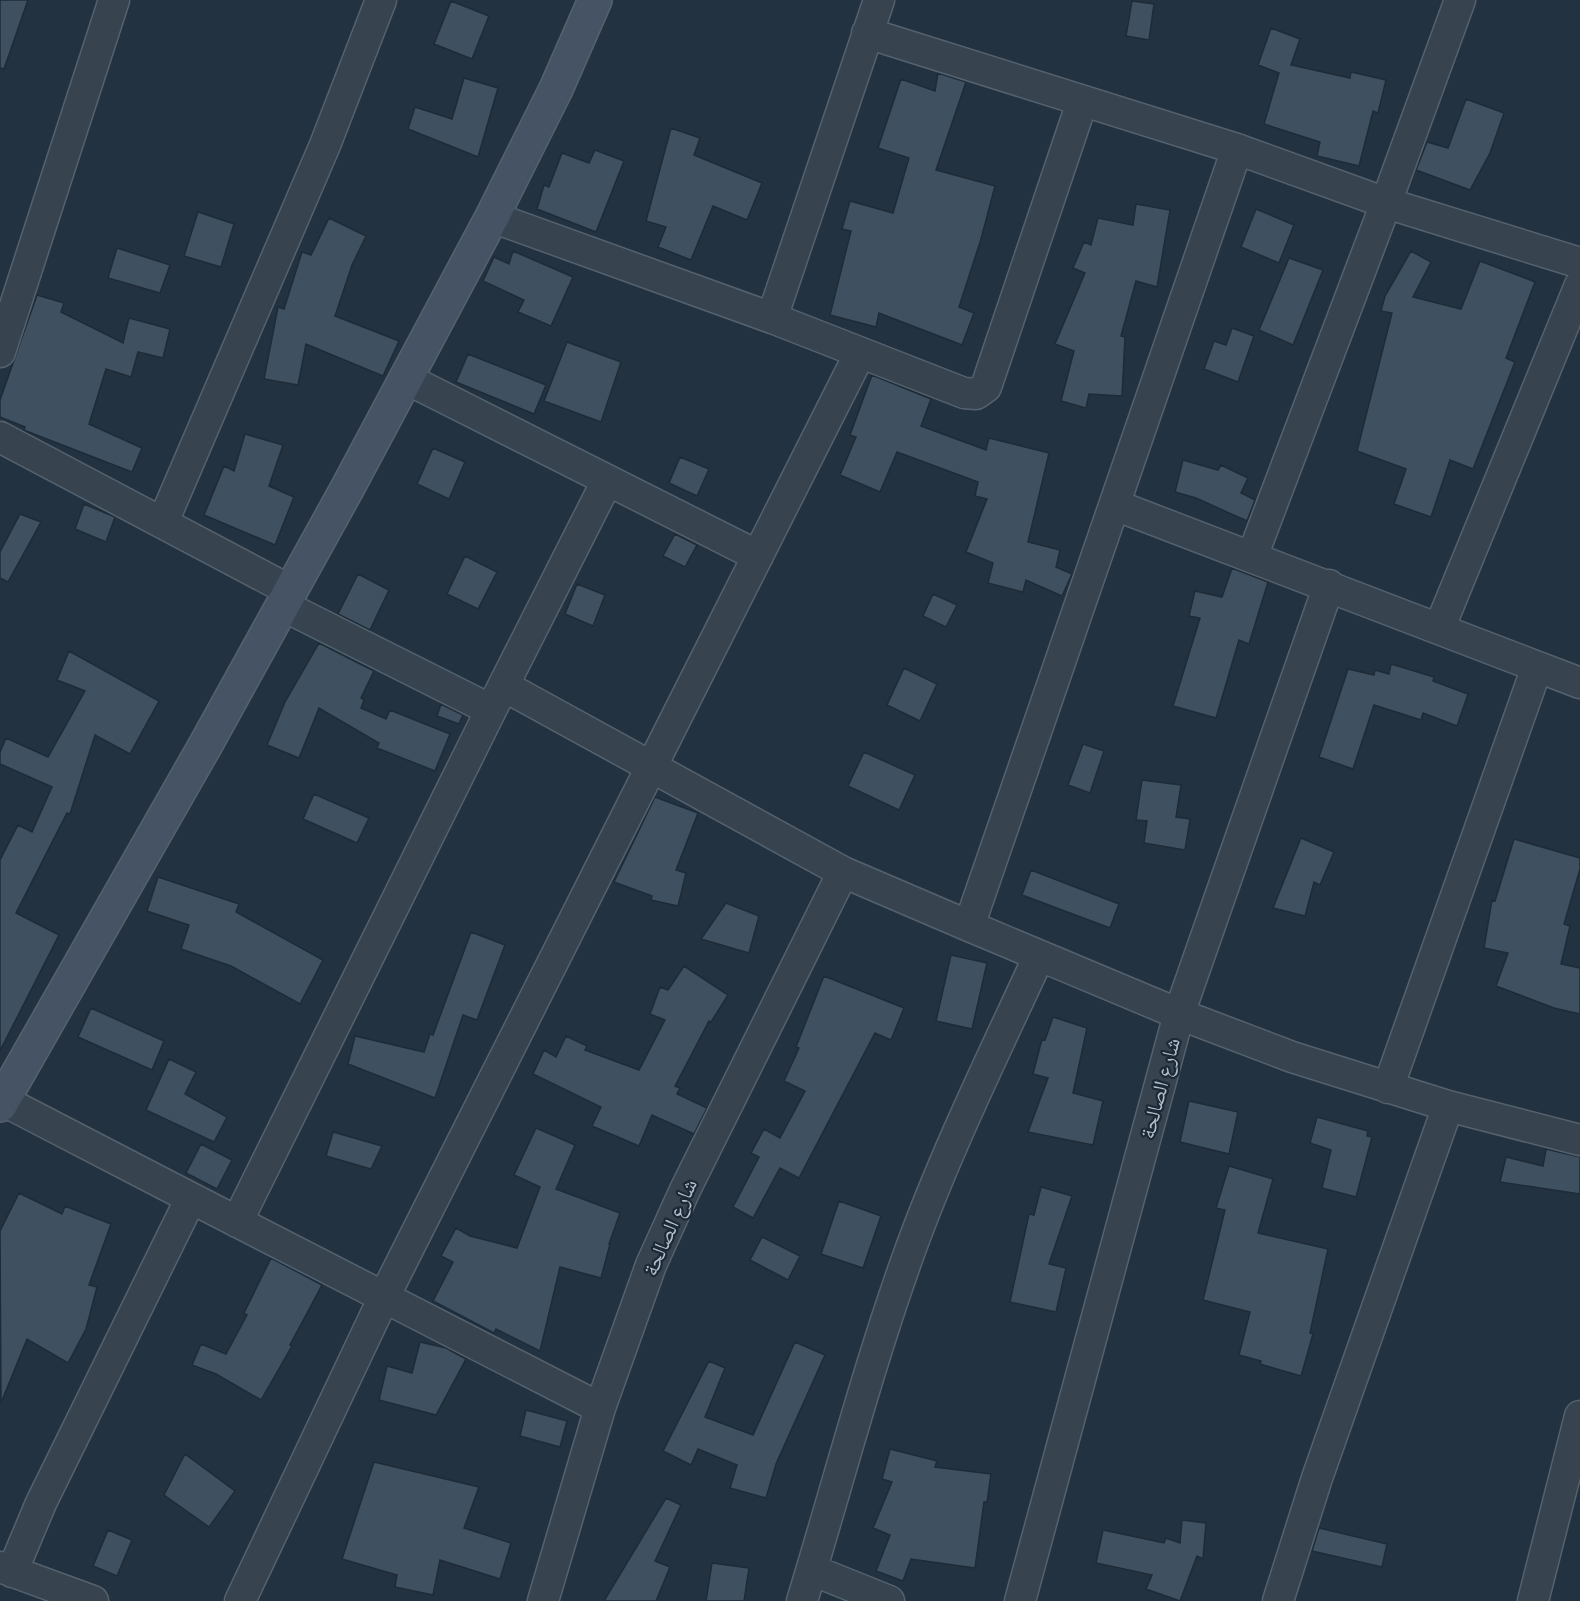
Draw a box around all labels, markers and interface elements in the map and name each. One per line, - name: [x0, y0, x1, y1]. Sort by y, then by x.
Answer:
- street label: شارع الصالحة: [1130, 1034, 1188, 1142]
- street label: شارع الصالحة: [633, 1173, 705, 1281]

